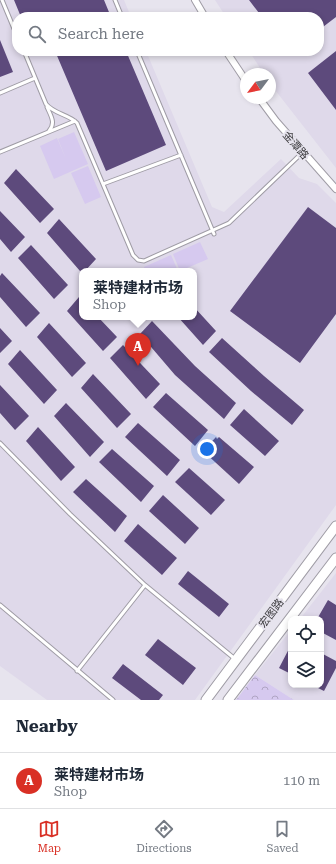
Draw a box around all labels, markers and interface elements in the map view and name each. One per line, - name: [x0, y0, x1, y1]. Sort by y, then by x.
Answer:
- search box: [12, 12, 324, 56]
- icon: search: [26, 23, 48, 45]
- text: Search here: [58, 25, 144, 43]
- north arrow: [240, 68, 276, 104]
- street label: 金潭路: [280, 129, 311, 162]
- popup: [79, 268, 197, 320]
- text: 莱特建材市场: [93, 279, 183, 297]
- text: Shop: [93, 297, 126, 312]
- pin: A: [125, 333, 151, 366]
- your location: [197, 439, 217, 459]
- street label: 宏图路: [256, 596, 287, 630]
- map controls: [288, 616, 324, 688]
- button: locate: [288, 616, 324, 652]
- button: layers: [288, 652, 324, 688]
- text: Nearby: [16, 716, 78, 736]
- text: 莱特建材市场: [54, 766, 144, 784]
- text: A: [24, 773, 34, 788]
- text: 110 m: [283, 773, 320, 788]
- text: Shop: [54, 784, 87, 799]
- tab: Map: [38, 818, 61, 855]
- tab: Directions: [136, 818, 191, 855]
- tab: Saved: [267, 818, 298, 855]

